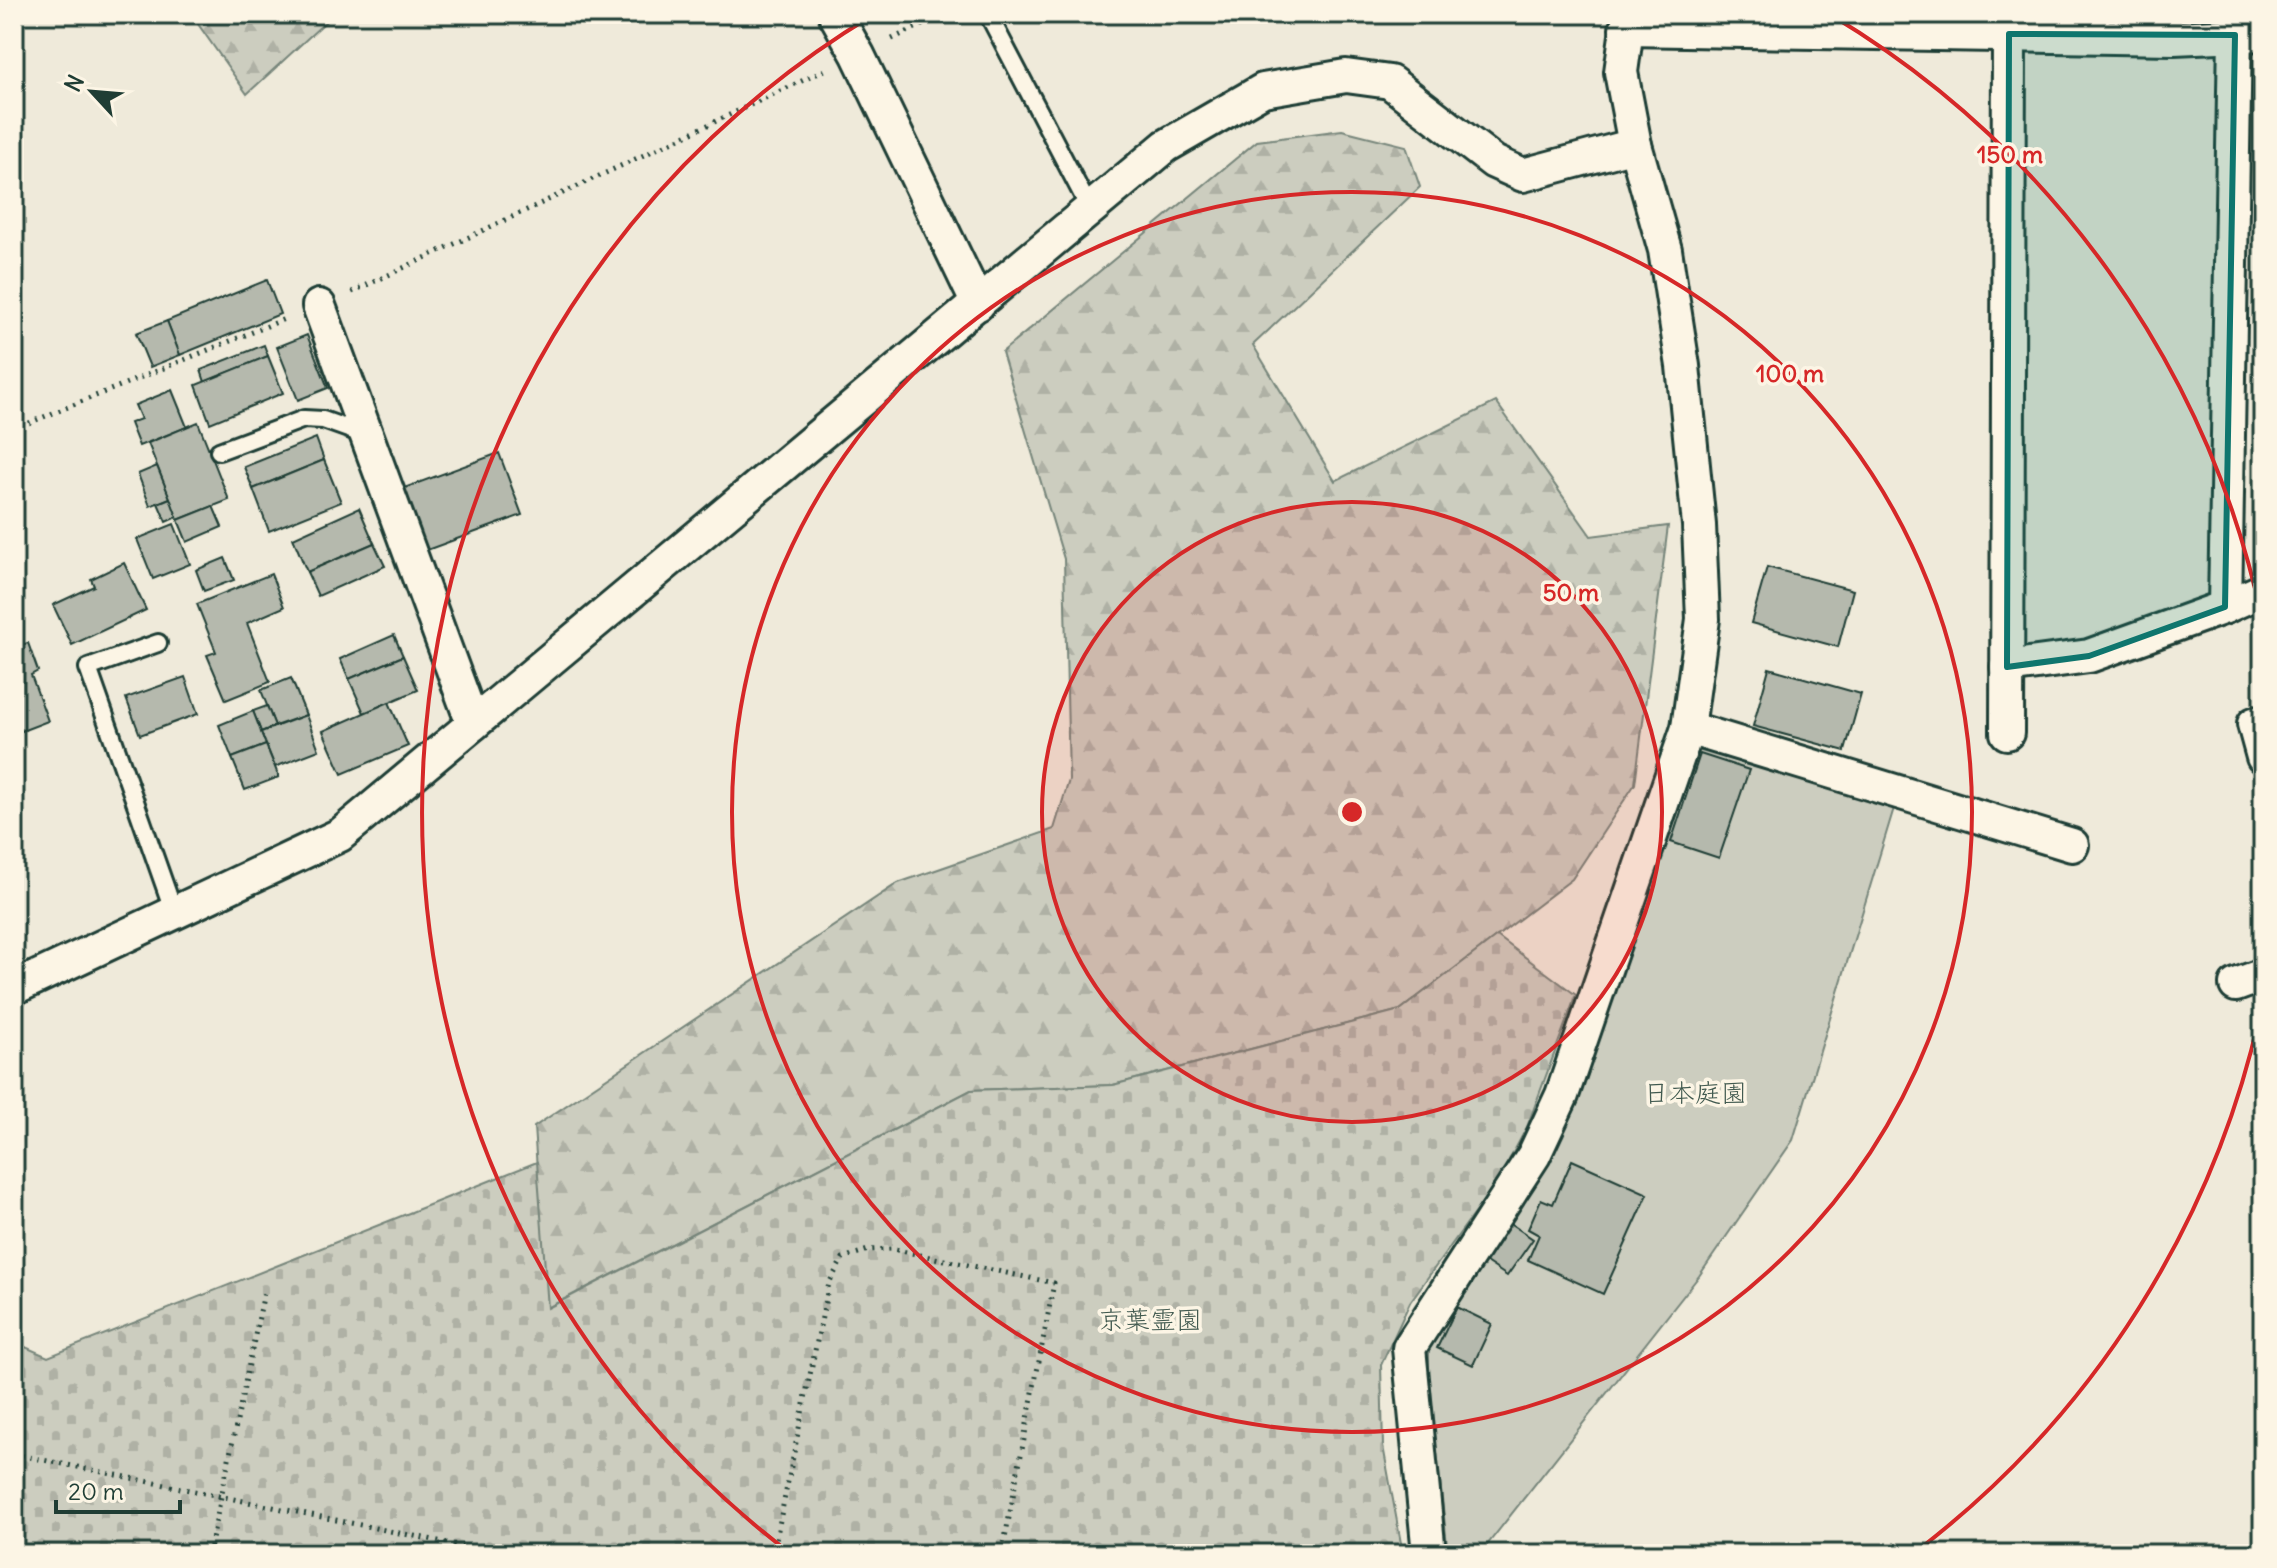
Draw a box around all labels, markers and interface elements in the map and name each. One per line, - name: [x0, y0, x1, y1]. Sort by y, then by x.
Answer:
- north arrow: [52, 52, 132, 132]
- text: N: [58, 70, 90, 96]
- text: 150 m: [1977, 139, 2043, 169]
- text: 100 m: [1756, 358, 1824, 388]
- text: 50 m: [1543, 577, 1599, 607]
- centre of rings: [1338, 798, 1366, 826]
- park label: 日本庭園: [1643, 1076, 1747, 1109]
- park label: 京葉霊園: [1098, 1303, 1202, 1336]
- scale bar: [56, 1464, 180, 1514]
- text: 20 m: [68, 1476, 124, 1506]

